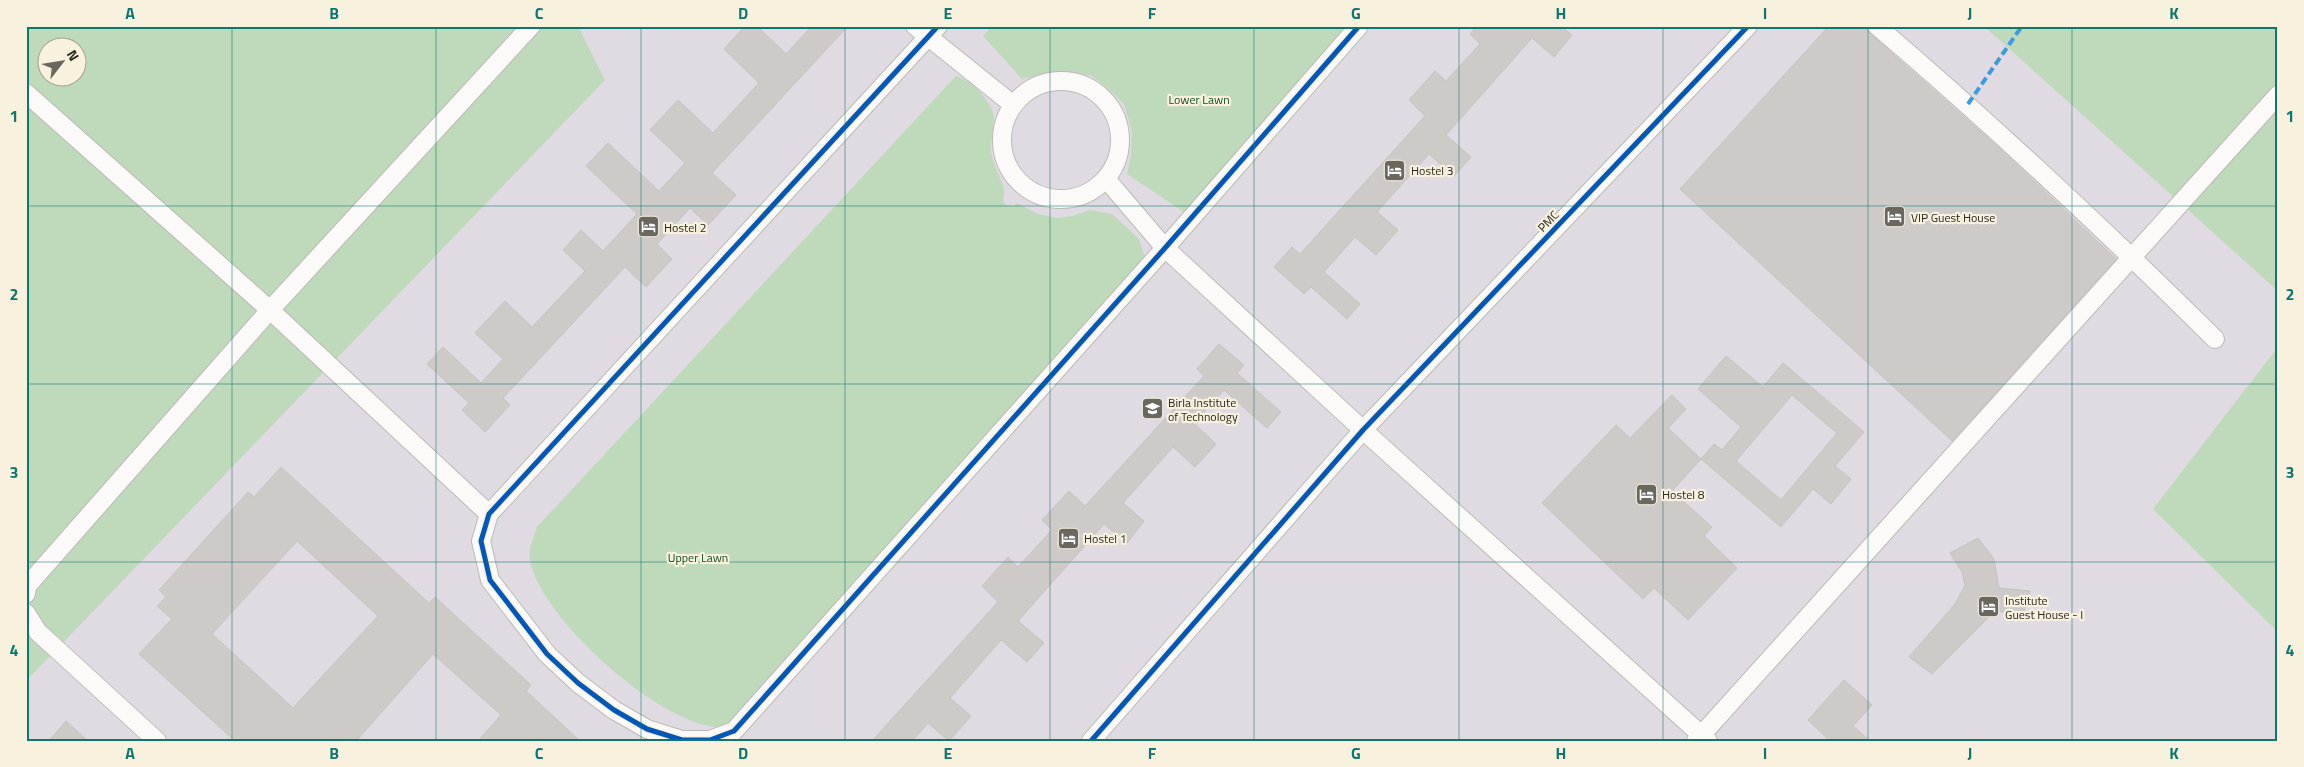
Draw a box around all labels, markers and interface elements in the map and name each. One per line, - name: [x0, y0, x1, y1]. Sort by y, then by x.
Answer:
- text: A: [125, 1, 135, 25]
- text: B: [329, 1, 339, 25]
- text: C: [535, 1, 544, 25]
- text: D: [738, 1, 748, 25]
- text: E: [944, 1, 953, 25]
- text: F: [1148, 1, 1157, 25]
- text: G: [1351, 1, 1361, 25]
- text: H: [1556, 1, 1566, 25]
- text: I: [1763, 1, 1767, 25]
- text: J: [1968, 1, 1972, 25]
- text: K: [2169, 1, 2179, 25]
- north arrow: [38, 38, 88, 88]
- text: N: [62, 45, 85, 65]
- park label: Lower Lawn: [1168, 90, 1230, 109]
- text: 1: [10, 104, 18, 128]
- text: 1: [2286, 104, 2294, 128]
- hotel icon: Hostel 3: [1383, 158, 1407, 182]
- place label: Hostel 3: [1411, 161, 1453, 180]
- hotel icon: VIP Guest House: [1883, 205, 1907, 229]
- street label: PMC: [1533, 206, 1563, 236]
- place label: VIP Guest House: [1911, 208, 1995, 227]
- hotel icon: Hostel 2: [636, 215, 660, 239]
- place label: Hostel 2: [664, 218, 706, 237]
- text: 2: [10, 282, 18, 306]
- text: 2: [2286, 282, 2294, 306]
- place label: Birla Institute of Technology: [1168, 393, 1238, 426]
- school or university icon: Birla Institute of Technology: [1140, 397, 1164, 421]
- text: 3: [10, 460, 18, 484]
- text: 3: [2286, 460, 2294, 484]
- hotel icon: Hostel 8: [1634, 482, 1658, 506]
- place label: Hostel 8: [1662, 485, 1705, 504]
- hotel icon: Hostel 1: [1056, 526, 1080, 550]
- place label: Hostel 1: [1084, 529, 1126, 548]
- park label: Upper Lawn: [668, 548, 728, 567]
- place label: Institute Guest House - I: [2005, 591, 2083, 624]
- hotel icon: Institute Guest House - I: [1977, 595, 2001, 619]
- text: 4: [10, 638, 19, 662]
- text: 4: [2286, 638, 2295, 662]
- text: A: [125, 741, 135, 765]
- text: B: [329, 741, 339, 765]
- text: C: [535, 741, 544, 765]
- text: D: [738, 741, 748, 765]
- text: E: [944, 741, 953, 765]
- text: F: [1148, 741, 1157, 765]
- text: G: [1351, 741, 1361, 765]
- text: H: [1556, 741, 1566, 765]
- text: I: [1763, 741, 1767, 765]
- text: J: [1968, 741, 1972, 765]
- text: K: [2169, 741, 2179, 765]

